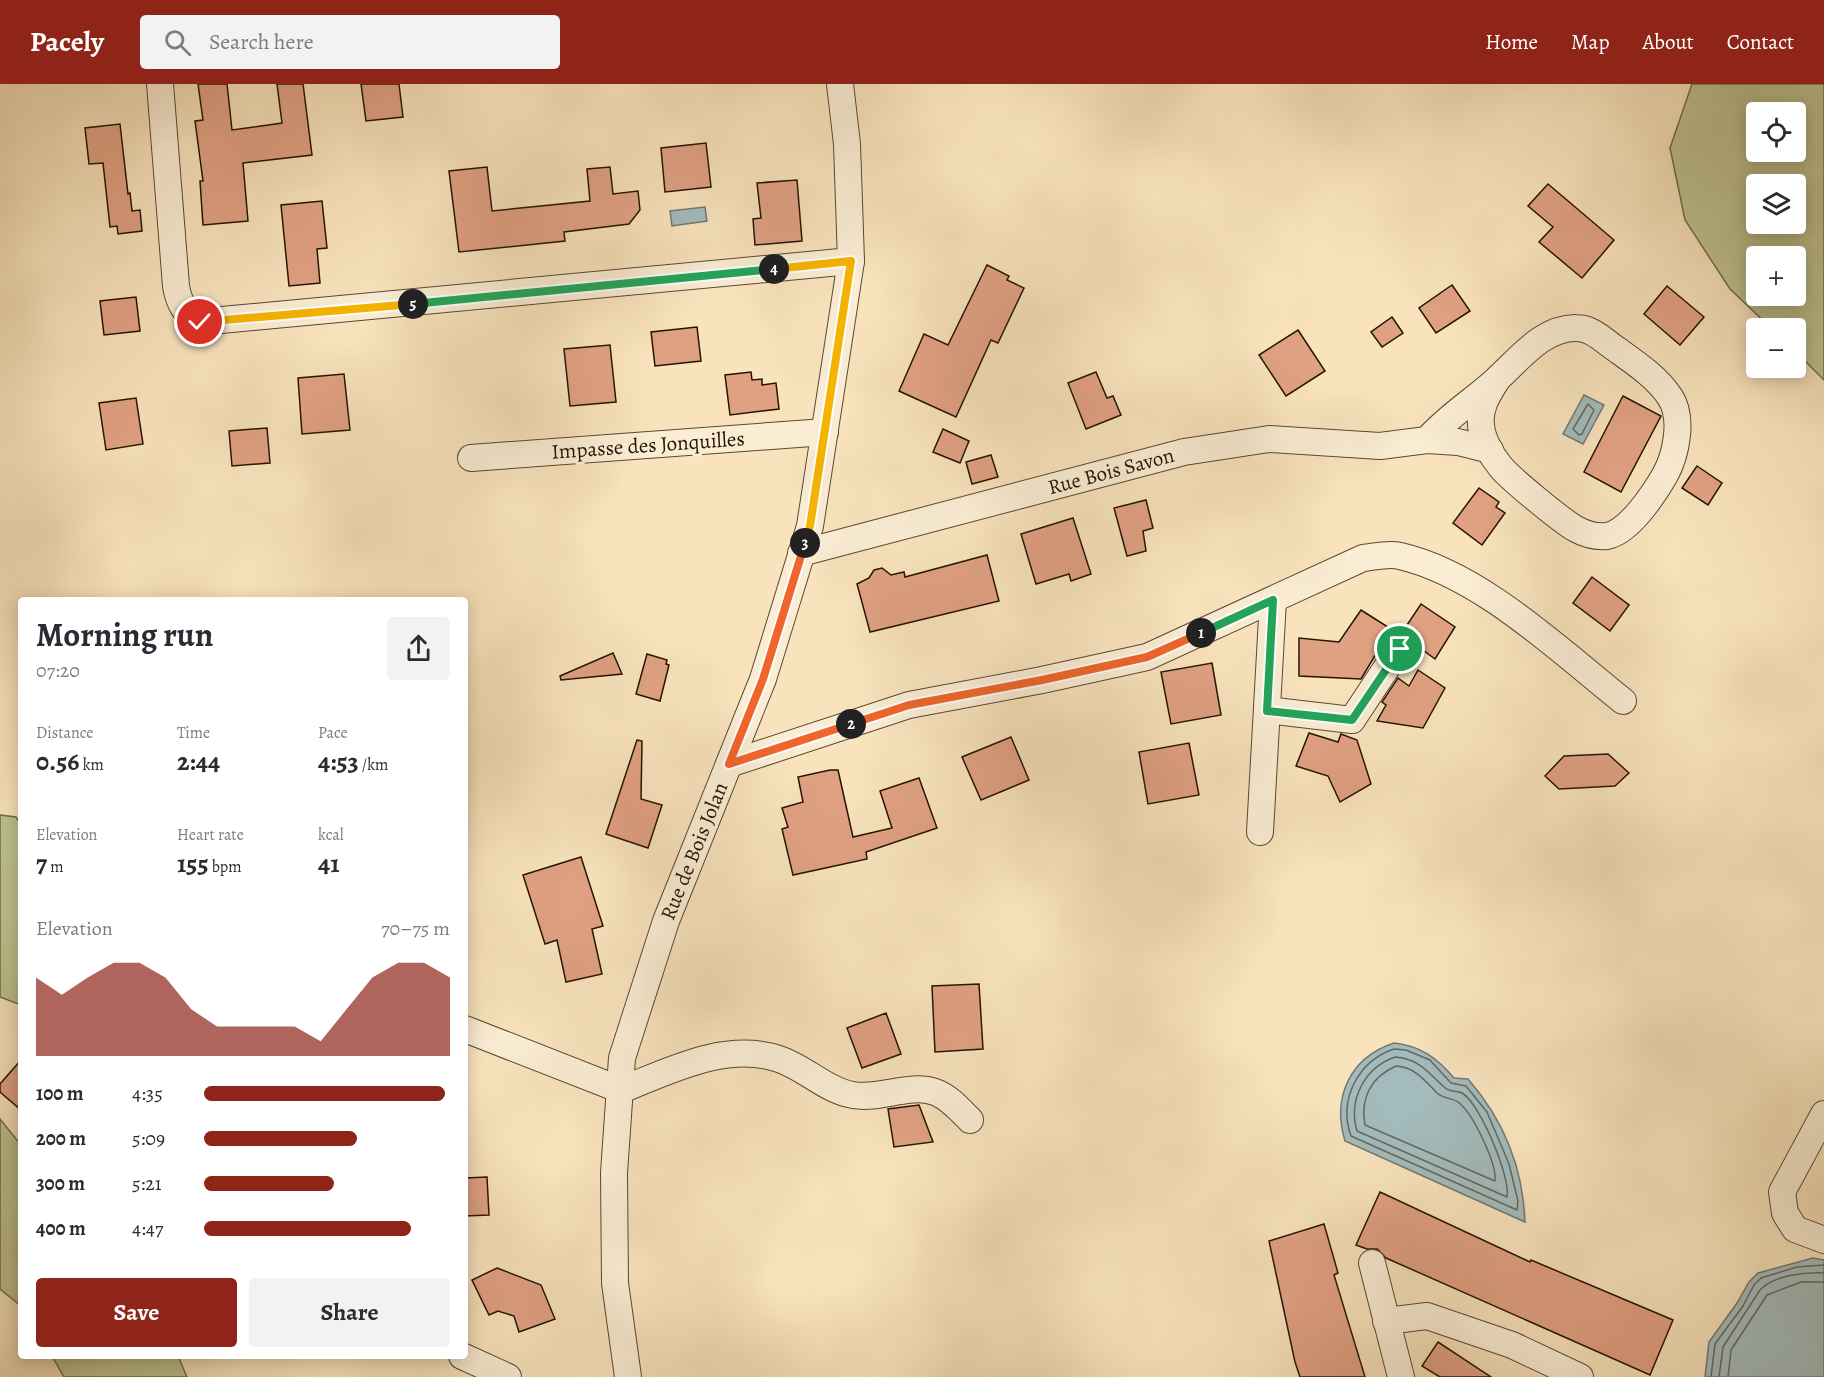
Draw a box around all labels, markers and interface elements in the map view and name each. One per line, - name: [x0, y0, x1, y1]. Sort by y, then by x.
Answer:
- search box: [140, 15, 560, 69]
- text: Pacely: [30, 23, 104, 61]
- icon: search: [161, 26, 194, 59]
- text: Search here: [209, 27, 314, 57]
- text: Home: [1485, 28, 1538, 56]
- text: Map: [1571, 28, 1609, 56]
- text: About: [1642, 28, 1694, 56]
- text: Contact: [1727, 28, 1794, 56]
- map controls: [1746, 102, 1806, 378]
- button: locate: [1746, 102, 1806, 162]
- button: layers: [1746, 174, 1806, 234]
- button: +: [1746, 246, 1806, 306]
- pin: 4: [759, 254, 789, 284]
- text: 4: [770, 258, 778, 280]
- pin: 5: [398, 289, 428, 319]
- text: 5: [410, 293, 416, 315]
- pin: [174, 296, 225, 347]
- icon: check: [183, 305, 216, 338]
- button: −: [1746, 318, 1806, 378]
- street label: Impasse des Jonquilles: [550, 424, 746, 466]
- street label: Rue Bois Savon: [1045, 441, 1177, 501]
- pin: 3: [790, 528, 820, 558]
- text: 3: [802, 532, 808, 554]
- text: Morning run: [36, 612, 213, 657]
- button: share: [387, 617, 450, 680]
- pin: 1: [1186, 618, 1216, 648]
- text: 1: [1198, 622, 1204, 644]
- pin: [1374, 623, 1425, 674]
- icon: arrive: [1383, 632, 1416, 665]
- text: 07:20: [36, 657, 80, 684]
- pin: 2: [836, 709, 866, 739]
- text: 2: [847, 713, 855, 735]
- text: Distance: [36, 722, 93, 744]
- text: Time: [177, 722, 210, 744]
- text: Pace: [318, 722, 348, 744]
- text: 0.56: [36, 744, 79, 779]
- text: 2:44: [177, 744, 220, 779]
- text: 4:53: [318, 744, 359, 779]
- text: km: [79, 754, 104, 776]
- text: /km: [359, 754, 388, 776]
- street label: Rue de Bois Jolan: [654, 778, 734, 924]
- text: Elevation: [36, 824, 97, 846]
- text: Heart rate: [177, 824, 244, 846]
- text: kcal: [318, 824, 344, 846]
- text: 7: [36, 846, 47, 881]
- text: 155: [177, 846, 209, 881]
- text: 41: [318, 846, 340, 881]
- text: m: [47, 856, 64, 878]
- text: bpm: [209, 856, 242, 878]
- text: Elevation: [36, 915, 113, 942]
- text: 70–75 m: [381, 915, 450, 942]
- text: 100 m: [36, 1080, 84, 1107]
- text: 4:35: [132, 1080, 163, 1107]
- text: 200 m: [36, 1125, 86, 1152]
- text: 5:09: [132, 1125, 165, 1152]
- text: 300 m: [36, 1170, 85, 1197]
- text: 5:21: [132, 1170, 162, 1197]
- text: 400 m: [36, 1215, 86, 1242]
- text: 4:47: [132, 1215, 163, 1242]
- button: Save: [36, 1278, 237, 1347]
- button: Share: [249, 1278, 450, 1347]

